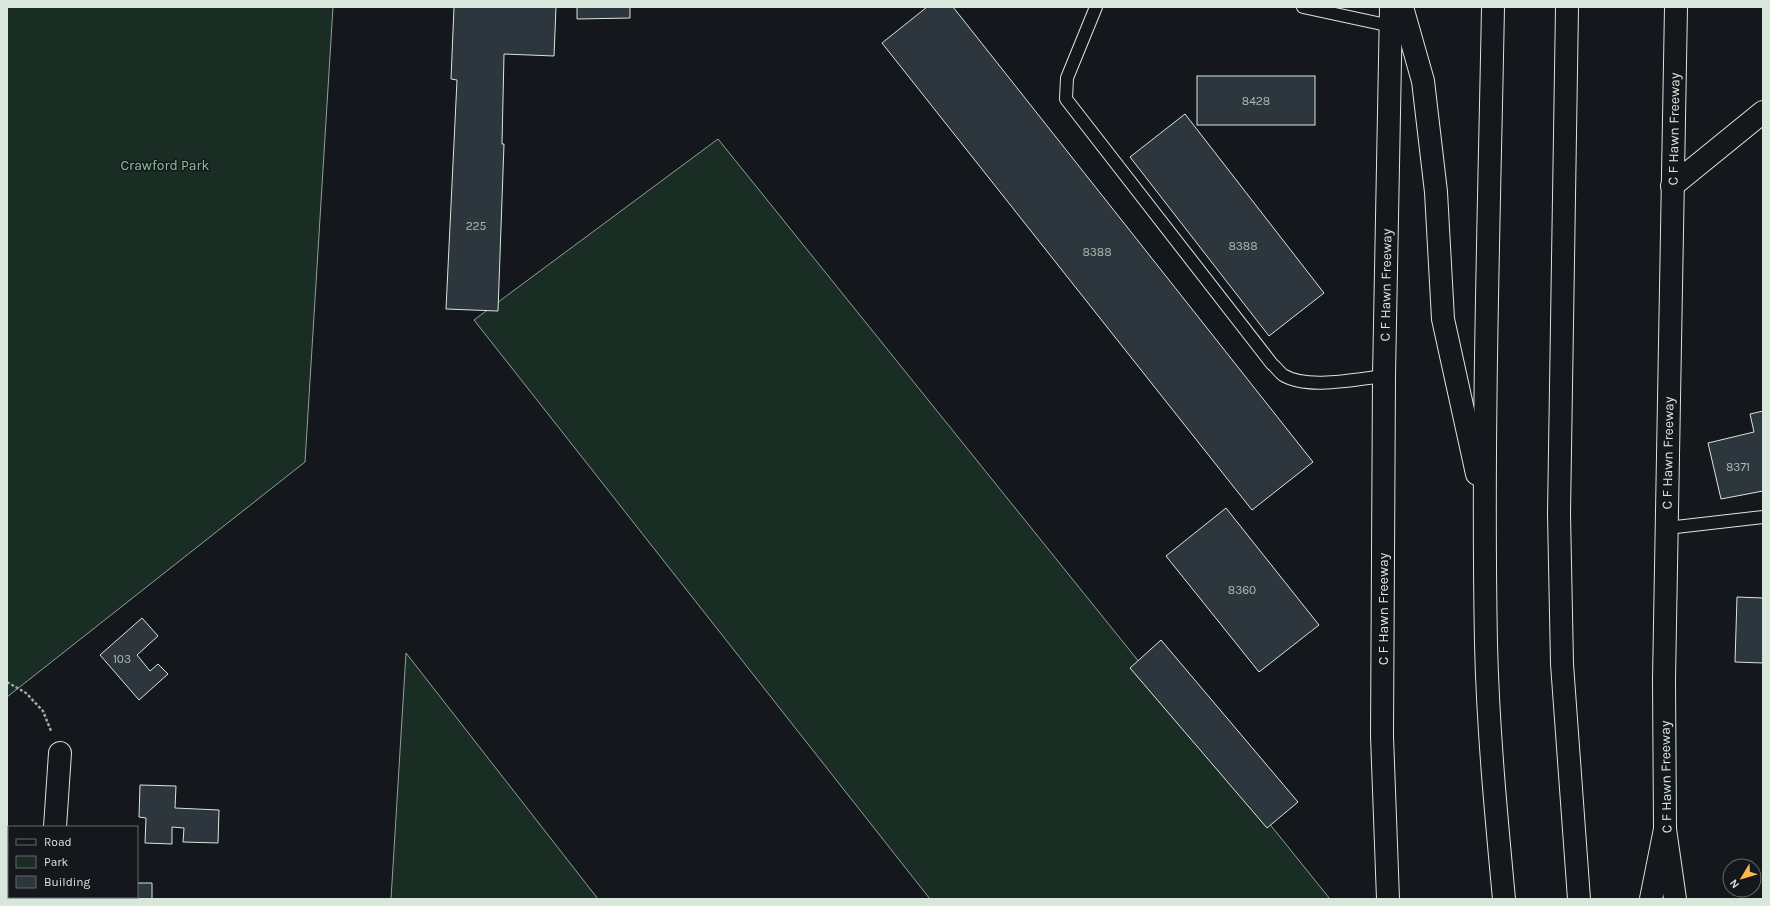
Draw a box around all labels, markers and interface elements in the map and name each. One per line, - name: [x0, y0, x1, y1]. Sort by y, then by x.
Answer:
- street label: C F Hawn Freeway: [1665, 72, 1683, 185]
- house number: 8428: [1242, 94, 1270, 108]
- park label: Crawford Park: [120, 157, 210, 174]
- house number: 225: [466, 219, 487, 233]
- street label: C F Hawn Freeway: [1377, 228, 1395, 341]
- house number: 8388: [1228, 239, 1258, 253]
- house number: 8388: [1082, 245, 1112, 259]
- street label: C F Hawn Freeway: [1659, 396, 1677, 509]
- house number: 8371: [1726, 460, 1750, 474]
- street label: C F Hawn Freeway: [1375, 552, 1392, 665]
- house number: 8360: [1228, 583, 1256, 597]
- house number: 103: [113, 652, 131, 666]
- street label: C F Hawn Freeway: [1657, 720, 1675, 833]
- legend: [8, 826, 138, 898]
- text: Road: [44, 835, 72, 849]
- text: Park: [44, 855, 69, 869]
- north arrow: [1722, 858, 1762, 898]
- text: Building: [44, 875, 91, 889]
- text: N: [1727, 877, 1742, 891]

